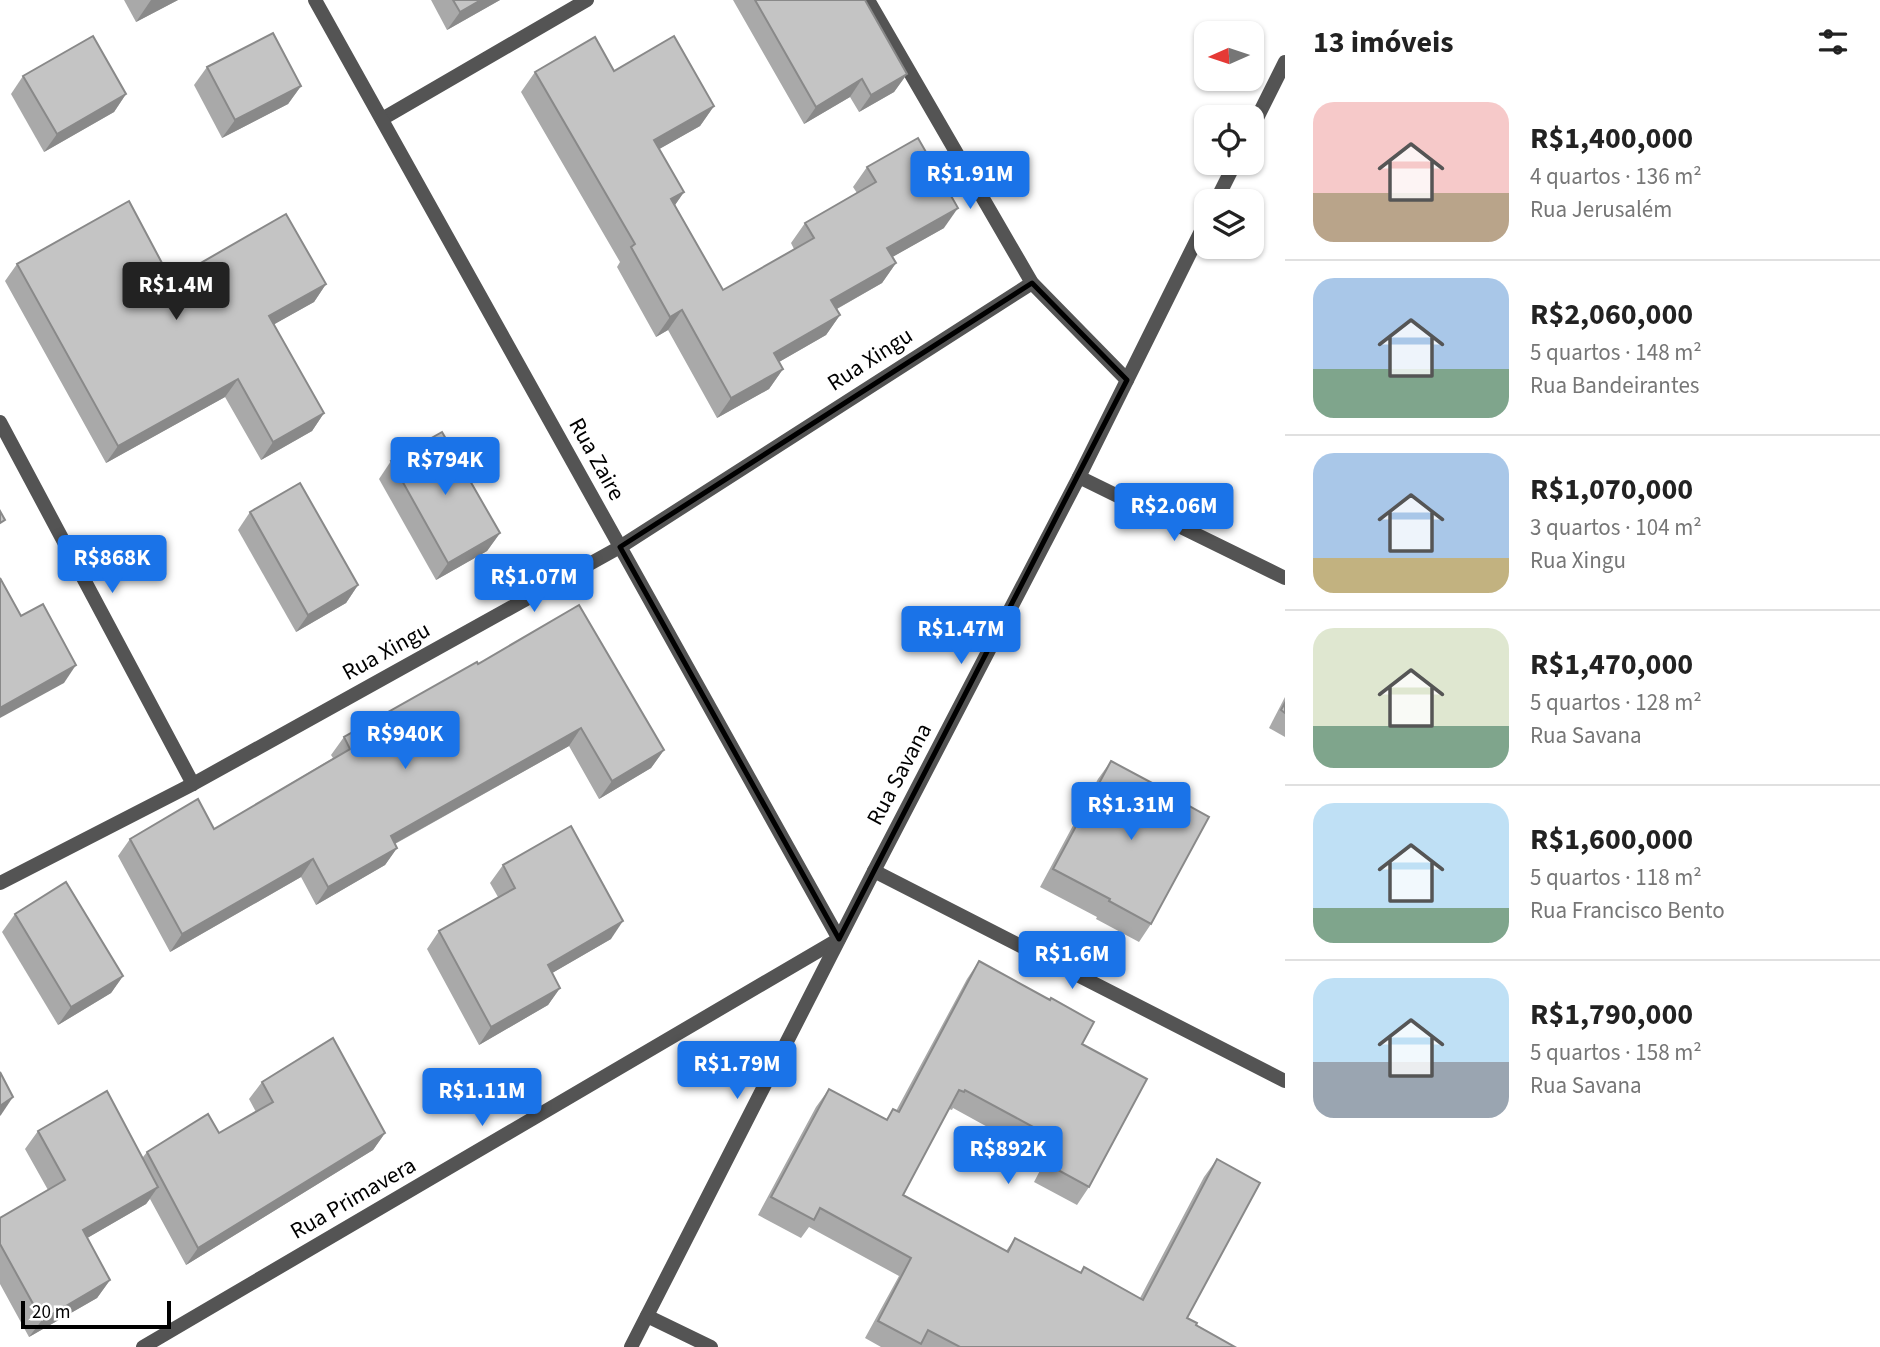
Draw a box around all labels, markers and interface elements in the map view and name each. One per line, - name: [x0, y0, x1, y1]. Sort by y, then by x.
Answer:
- north arrow: [1194, 21, 1264, 91]
- map controls: [1194, 21, 1264, 259]
- text: 13 imóveis: [1313, 21, 1454, 64]
- icon: filters: [1814, 23, 1852, 61]
- button: locate: [1194, 105, 1264, 175]
- text: R$1,400,000: [1530, 117, 1693, 160]
- icon: home: [1369, 130, 1453, 214]
- pin: R$1.91M: [905, 152, 1035, 211]
- text: R$1.91M: [926, 157, 1014, 190]
- text: 4 quartos · 136 m²: [1530, 160, 1702, 193]
- button: layers: [1194, 189, 1264, 259]
- text: Rua Jerusalém: [1530, 193, 1672, 226]
- pin: R$1.4M: [119, 262, 233, 322]
- text: R$1.4M: [139, 268, 213, 301]
- text: R$2,060,000: [1530, 293, 1693, 336]
- icon: home: [1369, 306, 1453, 390]
- street label: Rua Xingu: [821, 319, 919, 399]
- text: 5 quartos · 148 m²: [1530, 336, 1702, 369]
- text: Rua Bandeirantes: [1530, 369, 1699, 402]
- street label: Rua Zaire: [561, 412, 633, 506]
- pin: R$794K: [388, 438, 502, 497]
- text: R$794K: [407, 443, 483, 476]
- text: R$1,070,000: [1530, 468, 1693, 511]
- icon: home: [1369, 481, 1453, 565]
- pin: R$2.06M: [1109, 484, 1239, 543]
- text: R$2.06M: [1130, 489, 1218, 522]
- text: 3 quartos · 104 m²: [1530, 511, 1702, 544]
- pin: R$868K: [55, 536, 169, 595]
- text: R$868K: [74, 541, 150, 574]
- text: Rua Xingu: [1530, 544, 1626, 577]
- pin: R$1.07M: [469, 554, 599, 614]
- text: R$1.07M: [490, 560, 578, 593]
- pin: R$1.47M: [896, 606, 1026, 666]
- text: R$1.47M: [917, 612, 1005, 645]
- street label: Rua Xingu: [336, 613, 436, 689]
- text: R$1,470,000: [1530, 643, 1693, 686]
- icon: home: [1369, 656, 1453, 740]
- text: 5 quartos · 128 m²: [1530, 686, 1702, 719]
- pin: R$940K: [348, 712, 462, 771]
- text: R$940K: [367, 717, 443, 750]
- street label: Rua Savana: [858, 717, 940, 831]
- text: Rua Savana: [1530, 719, 1642, 752]
- pin: R$1.31M: [1066, 782, 1196, 842]
- text: R$1.31M: [1087, 788, 1175, 821]
- text: R$1,600,000: [1530, 818, 1693, 861]
- icon: home: [1369, 831, 1453, 915]
- text: 5 quartos · 118 m²: [1530, 861, 1702, 894]
- text: Rua Francisco Bento: [1530, 894, 1725, 927]
- pin: R$1.6M: [1015, 932, 1129, 991]
- text: R$1.6M: [1035, 937, 1109, 970]
- text: R$1,790,000: [1530, 993, 1693, 1036]
- icon: home: [1369, 1006, 1453, 1090]
- text: 5 quartos · 158 m²: [1530, 1036, 1702, 1069]
- pin: R$1.79M: [672, 1042, 802, 1101]
- text: R$1.79M: [693, 1047, 781, 1080]
- pin: R$1.11M: [417, 1068, 547, 1128]
- text: Rua Savana: [1530, 1069, 1642, 1102]
- text: R$1.11M: [438, 1074, 526, 1107]
- pin: R$892K: [951, 1126, 1065, 1186]
- text: R$892K: [970, 1132, 1046, 1165]
- street label: Rua Primavera: [284, 1149, 422, 1247]
- scale bar: [21, 1298, 172, 1330]
- text: 20 m: [32, 1299, 70, 1326]

